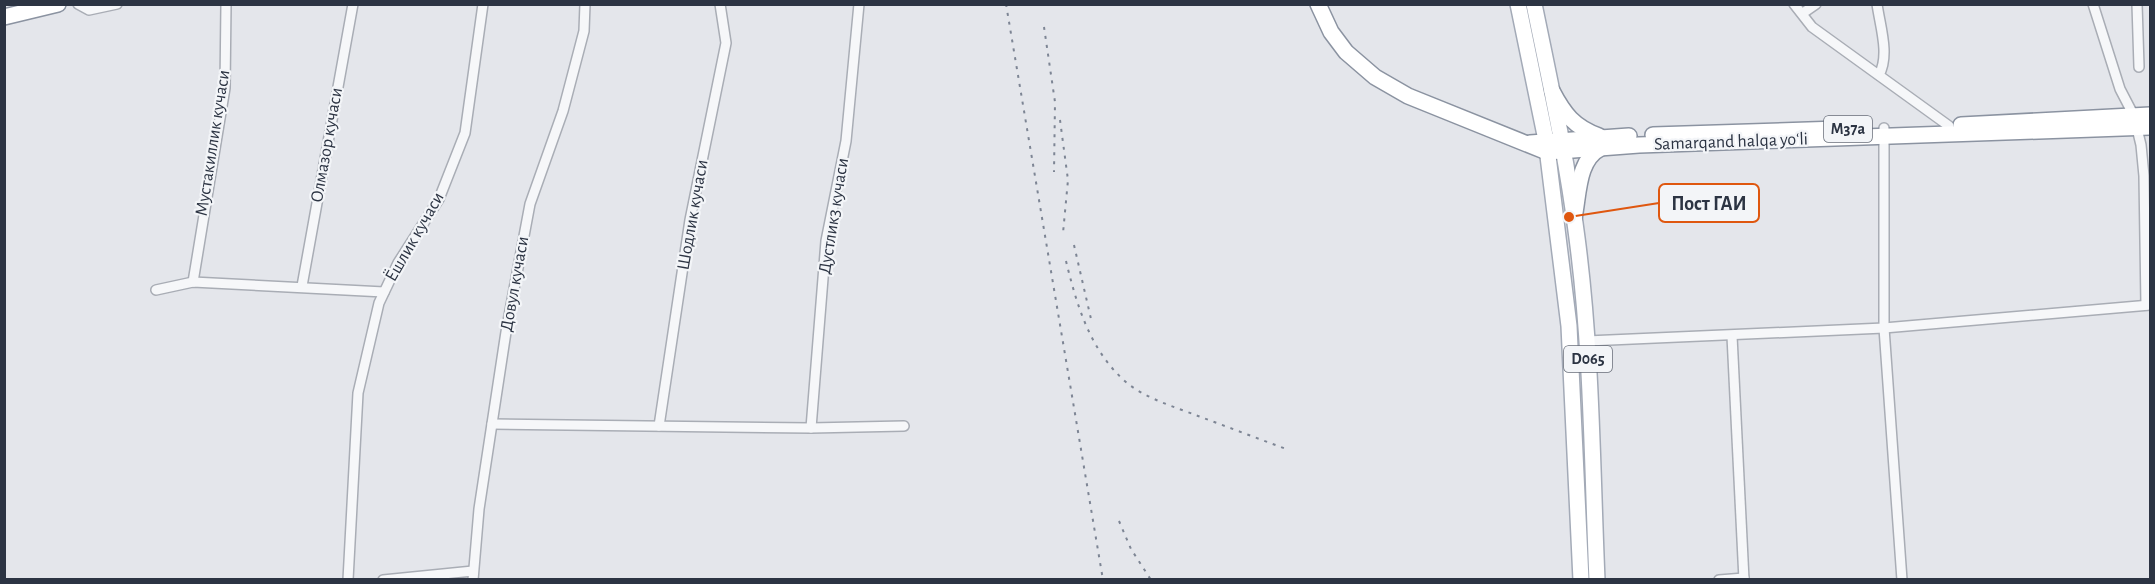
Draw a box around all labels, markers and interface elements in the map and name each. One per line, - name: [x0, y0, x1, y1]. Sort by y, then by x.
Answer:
- street label: Мустакиллик кучаси: [193, 69, 233, 217]
- street label: Олмазор кучаси: [308, 86, 346, 204]
- road number: M37a: [1824, 116, 1872, 142]
- street label: Samarqand halqa yoʻli: [1654, 130, 1808, 154]
- street label: Дустлик3 кучаси: [816, 157, 852, 275]
- street label: Шодлик кучаси: [674, 158, 712, 272]
- callout: Пост ГАИ: [1659, 184, 1759, 222]
- street label: Ёшлик кучаси: [380, 188, 448, 285]
- text: Пост ГАИ: [1671, 194, 1747, 214]
- street label: Довул кучаси: [498, 235, 532, 333]
- road number: D065: [1564, 346, 1612, 372]

